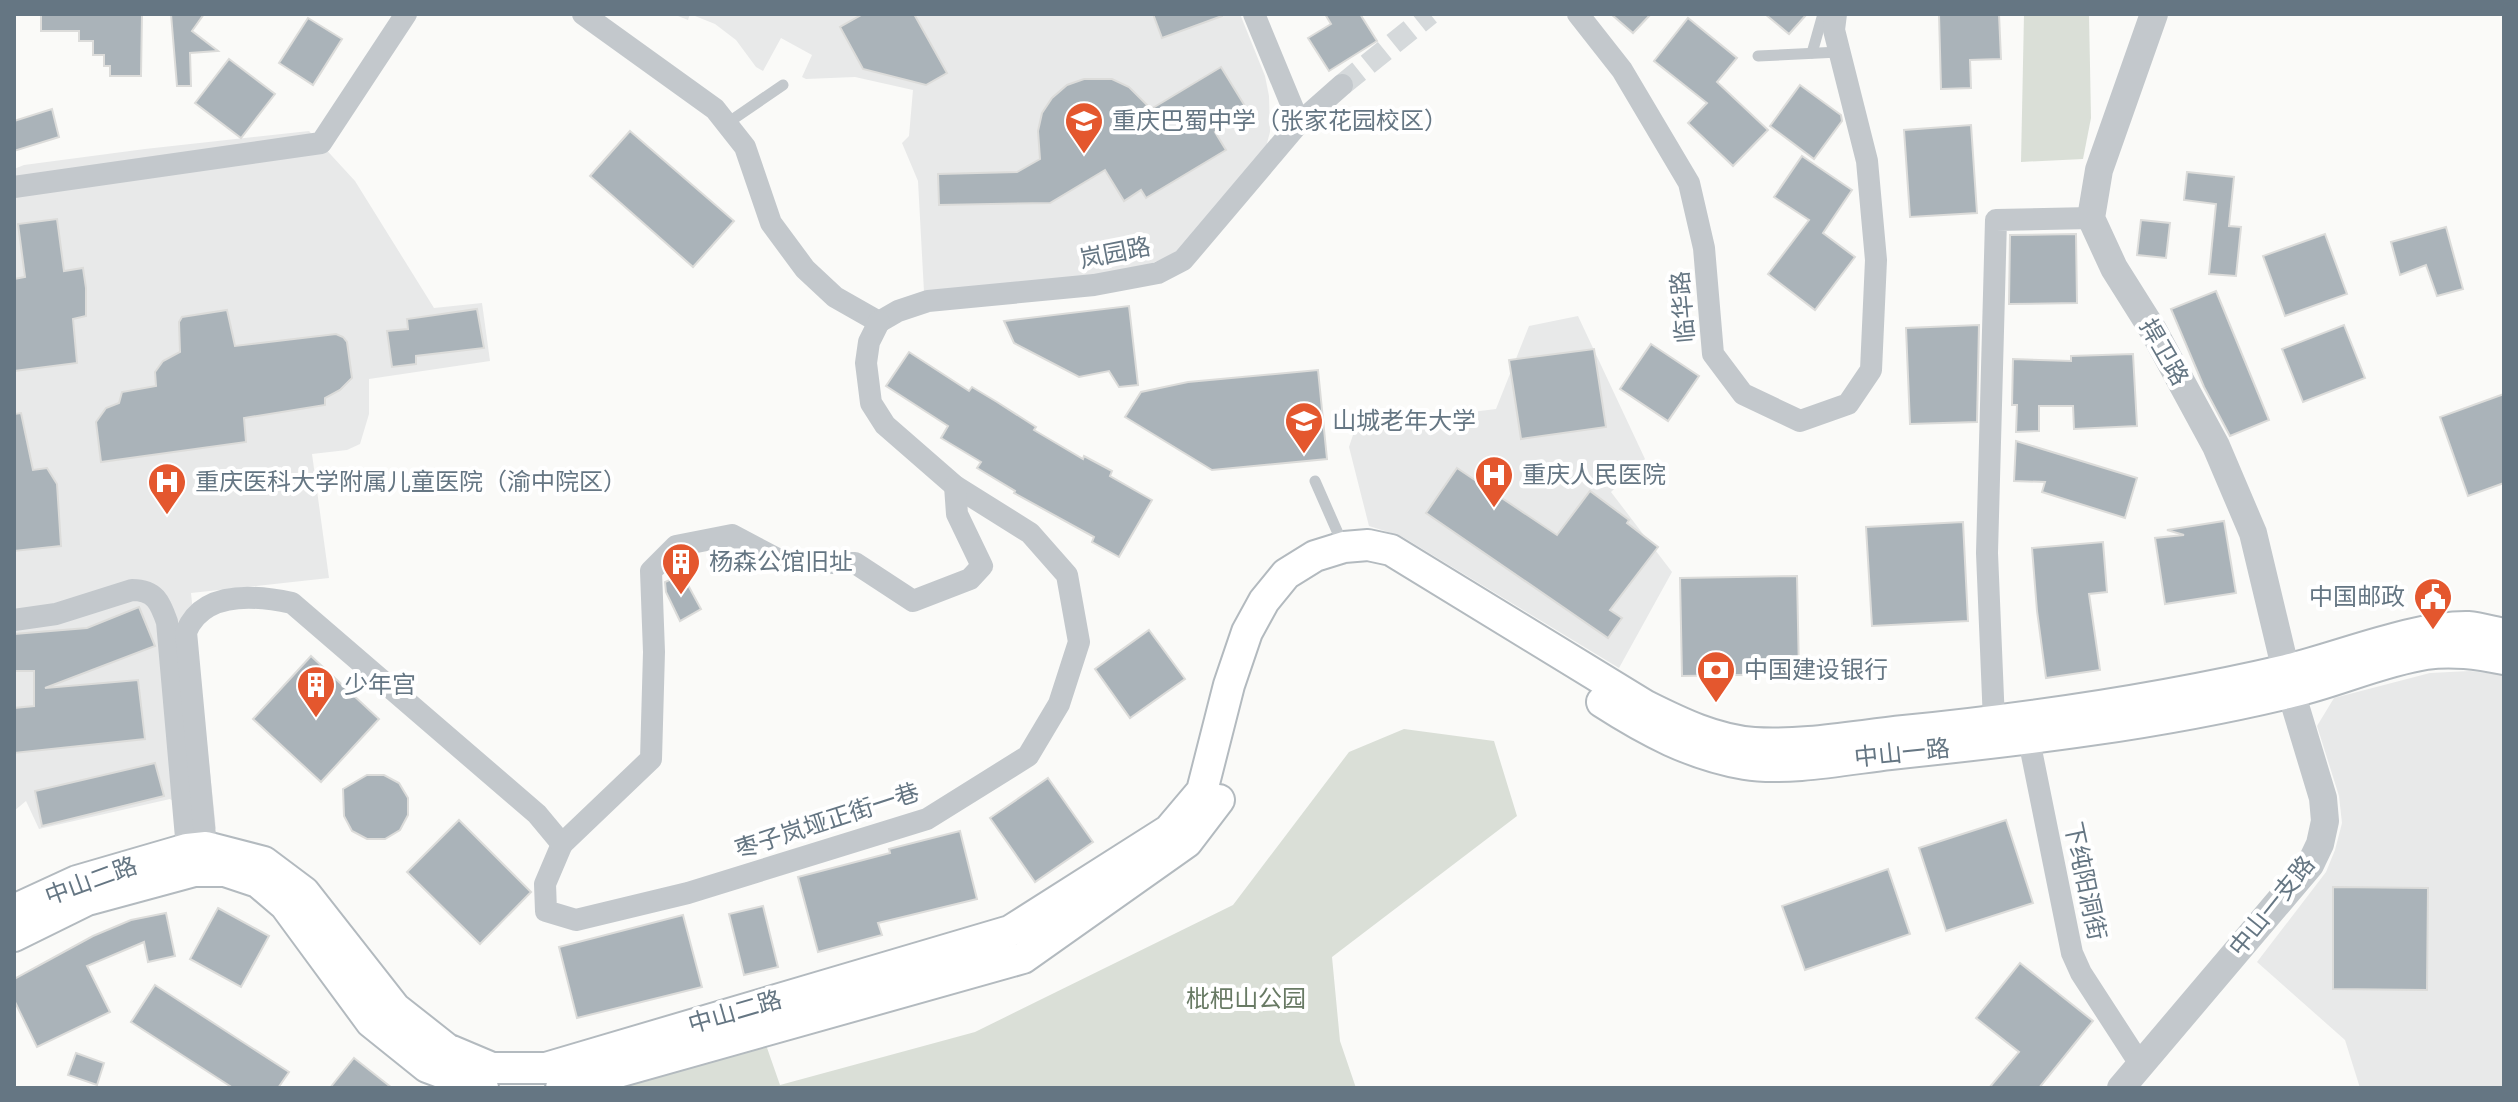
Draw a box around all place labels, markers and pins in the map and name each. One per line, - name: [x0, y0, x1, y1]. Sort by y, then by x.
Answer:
- school or university icon: 重庆巴蜀中学（张家花园校区）: [1063, 100, 1105, 155]
- place label: 重庆巴蜀中学（张家花园校区）: [1112, 107, 1448, 134]
- school or university icon: 山城老年大学: [1283, 400, 1325, 455]
- place label: 山城老年大学: [1332, 407, 1476, 434]
- hospital icon: 重庆人民医院: [1473, 454, 1515, 509]
- hospital icon: 重庆医科大学附属儿童医院（渝中院区）: [146, 461, 188, 516]
- place label: 重庆人民医院: [1522, 461, 1666, 488]
- place label: 重庆医科大学附属儿童医院（渝中院区）: [195, 468, 627, 495]
- building icon: 杨森公馆旧址: [660, 541, 702, 596]
- place label: 杨森公馆旧址: [709, 548, 853, 575]
- public building icon: 中国邮政: [2412, 576, 2454, 631]
- place label: 中国邮政: [2309, 583, 2405, 610]
- bank icon: 中国建设银行: [1695, 649, 1737, 704]
- place label: 中国建设银行: [1744, 656, 1888, 683]
- building icon: 少年宫: [295, 664, 337, 719]
- place label: 少年宫: [344, 671, 416, 698]

